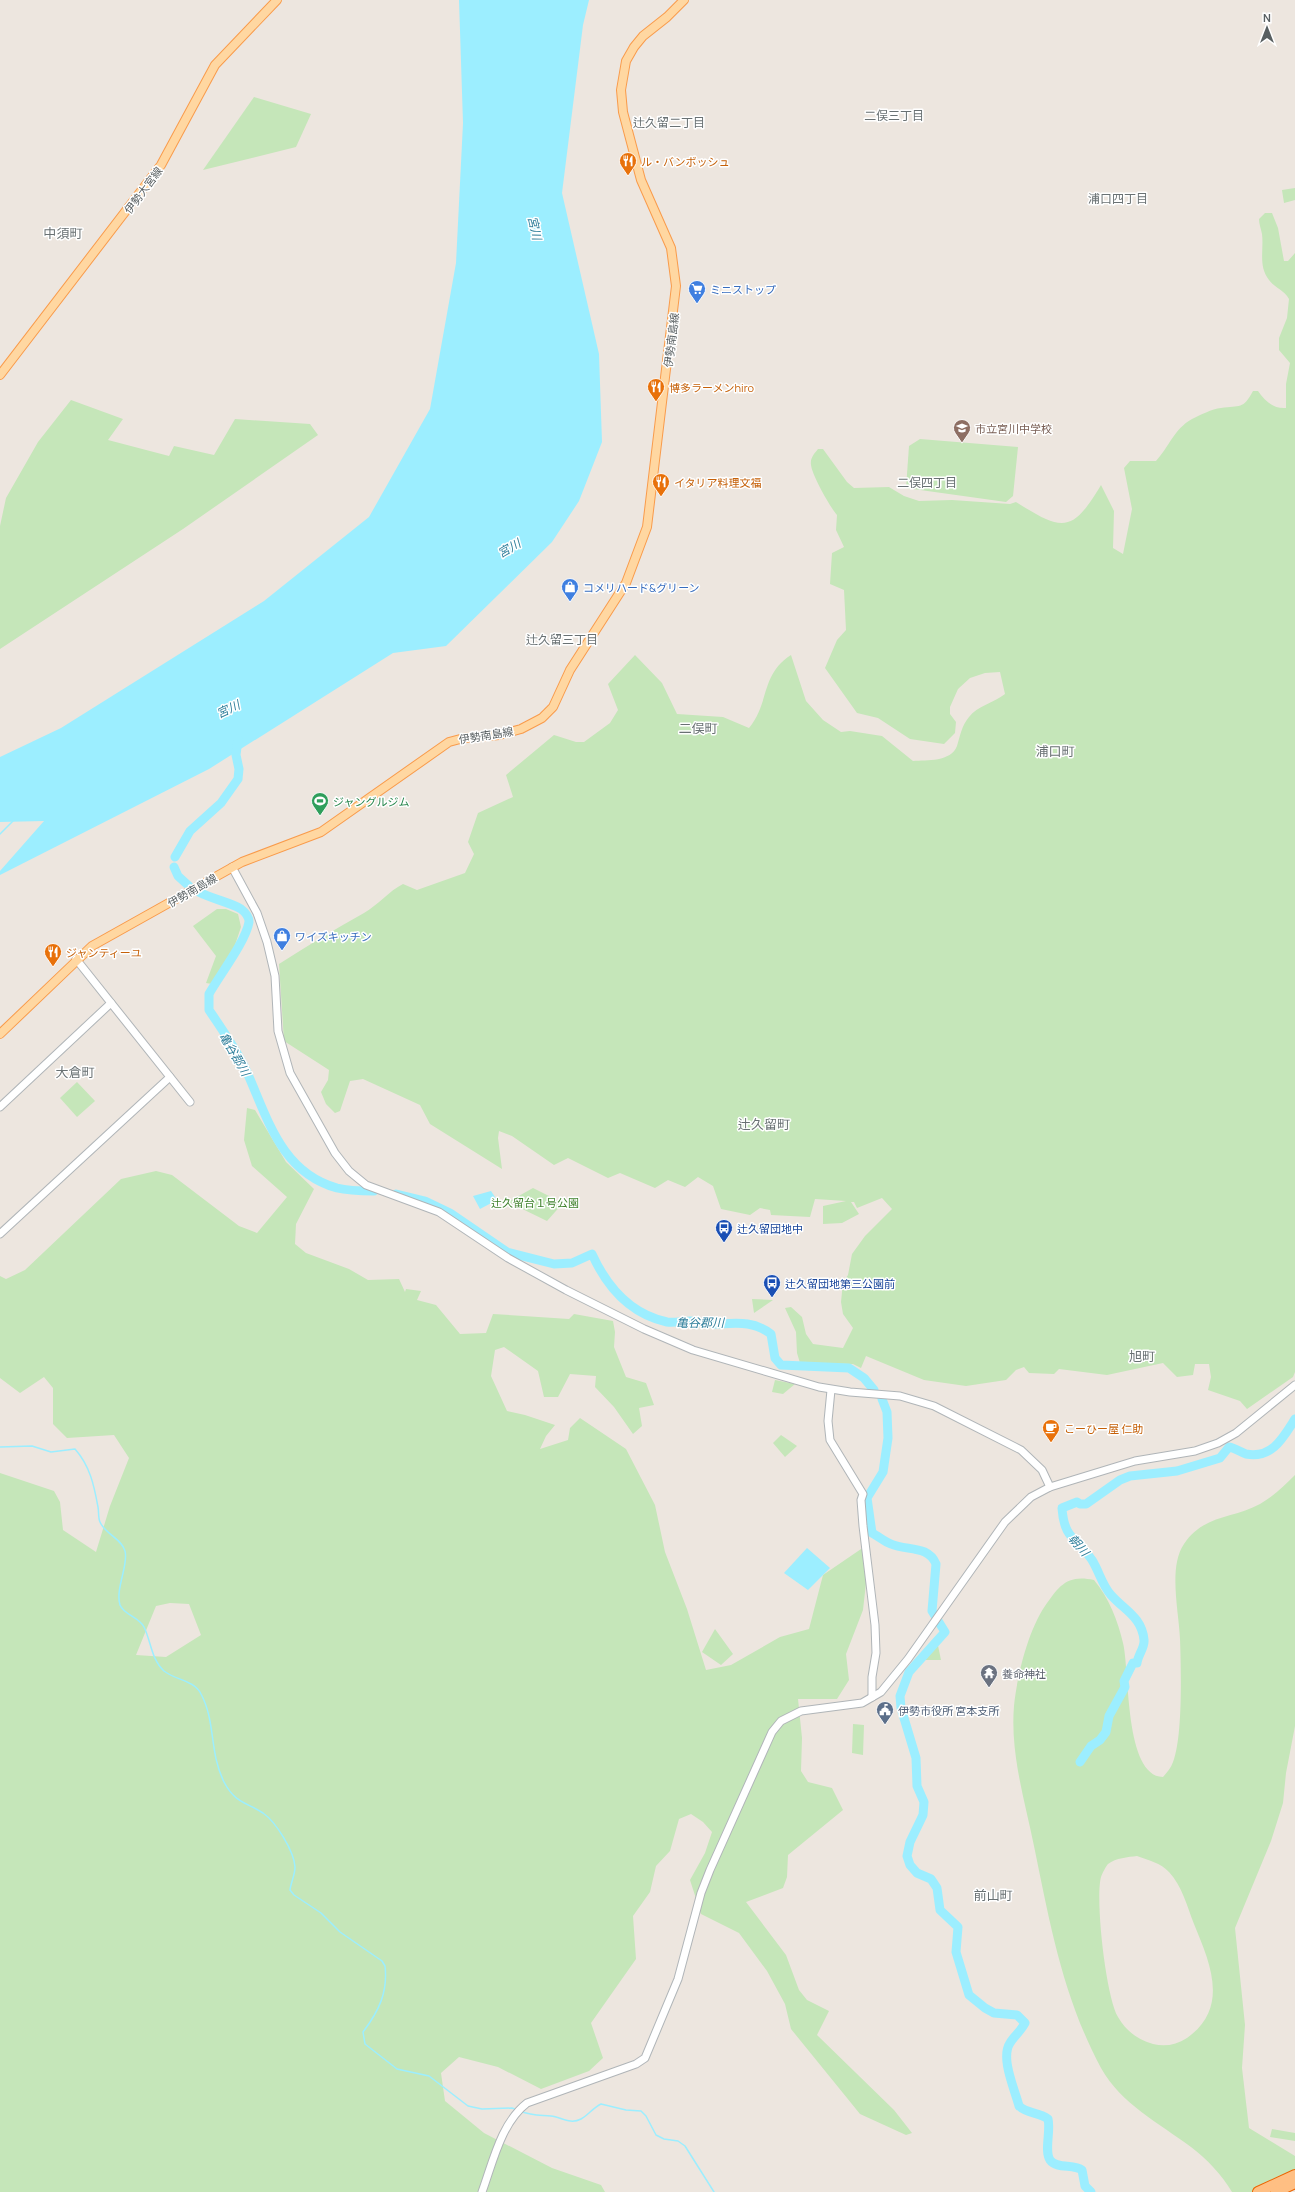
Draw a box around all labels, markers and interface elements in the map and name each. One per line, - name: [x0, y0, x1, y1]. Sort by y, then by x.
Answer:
- north arrow: [1247, 8, 1287, 48]
- text: N: [1263, 10, 1271, 25]
- district label: 二俣三丁目: [864, 107, 924, 124]
- district label: 辻久留二丁目: [633, 114, 705, 131]
- restaurant icon: ル・バンボッシュ: [618, 151, 638, 176]
- place label: ル・バンボッシュ: [641, 154, 730, 169]
- street label: 伊勢大宮線: [120, 164, 166, 216]
- district label: 浦口四丁目: [1088, 190, 1148, 207]
- water label: 宮川: [524, 214, 546, 244]
- district label: 中須町: [43, 224, 83, 242]
- supermarket icon: ミニストップ: [687, 279, 707, 304]
- place label: ミニストップ: [710, 282, 776, 297]
- street label: 伊勢南島線: [660, 312, 682, 368]
- restaurant icon: 博多ラーメンhiro: [646, 377, 666, 402]
- place label: 博多ラーメンhiro: [669, 380, 755, 395]
- school or university icon: 市立宮川中学校: [952, 418, 972, 443]
- place label: 市立宮川中学校: [975, 421, 1052, 436]
- restaurant icon: イタリア料理文福: [651, 472, 671, 497]
- district label: 二俣四丁目: [897, 474, 957, 491]
- place label: イタリア料理文福: [674, 475, 762, 490]
- water label: 宮川: [494, 534, 525, 561]
- shop icon: コメリハード&グリーン: [560, 577, 580, 602]
- place label: コメリハード&グリーン: [583, 580, 700, 595]
- district label: 辻久留三丁目: [526, 631, 598, 648]
- water label: 宮川: [214, 695, 244, 722]
- district label: 二俣町: [678, 719, 718, 737]
- street label: 伊勢南島線: [458, 723, 514, 747]
- district label: 浦口町: [1035, 742, 1075, 760]
- sports icon: ジャングルジム: [310, 791, 330, 816]
- place label: ジャングルジム: [333, 794, 409, 809]
- street label: 伊勢南島線: [164, 870, 220, 910]
- shop icon: ワイズキッチン: [272, 926, 292, 951]
- place label: ワイズキッチン: [295, 929, 372, 944]
- restaurant icon: ジャンティーユ: [43, 942, 63, 967]
- place label: ジャンティーユ: [66, 945, 142, 960]
- water label: 亀谷郡川: [216, 1029, 255, 1081]
- district label: 大倉町: [55, 1063, 95, 1081]
- district label: 辻久留町: [738, 1115, 790, 1133]
- park label: 辻久留台１号公園: [491, 1195, 579, 1210]
- bus stop icon: 辻久留団地中: [714, 1218, 734, 1243]
- place label: 辻久留団地中: [737, 1221, 803, 1236]
- bus stop icon: 辻久留団地第三公園前: [762, 1273, 782, 1298]
- place label: 辻久留団地第三公園前: [785, 1276, 895, 1291]
- water label: 亀谷郡川: [676, 1314, 726, 1331]
- district label: 旭町: [1129, 1347, 1155, 1365]
- cafe icon: こーひー屋 仁助: [1041, 1418, 1061, 1443]
- place label: こーひー屋 仁助: [1064, 1421, 1143, 1436]
- water label: 朝川: [1065, 1530, 1095, 1561]
- temple icon: 養命神社: [979, 1663, 999, 1688]
- place label: 養命神社: [1002, 1666, 1046, 1681]
- public building icon: 伊勢市役所 宮本支所: [875, 1700, 895, 1725]
- place label: 伊勢市役所 宮本支所: [898, 1703, 1000, 1718]
- district label: 前山町: [973, 1886, 1013, 1904]

